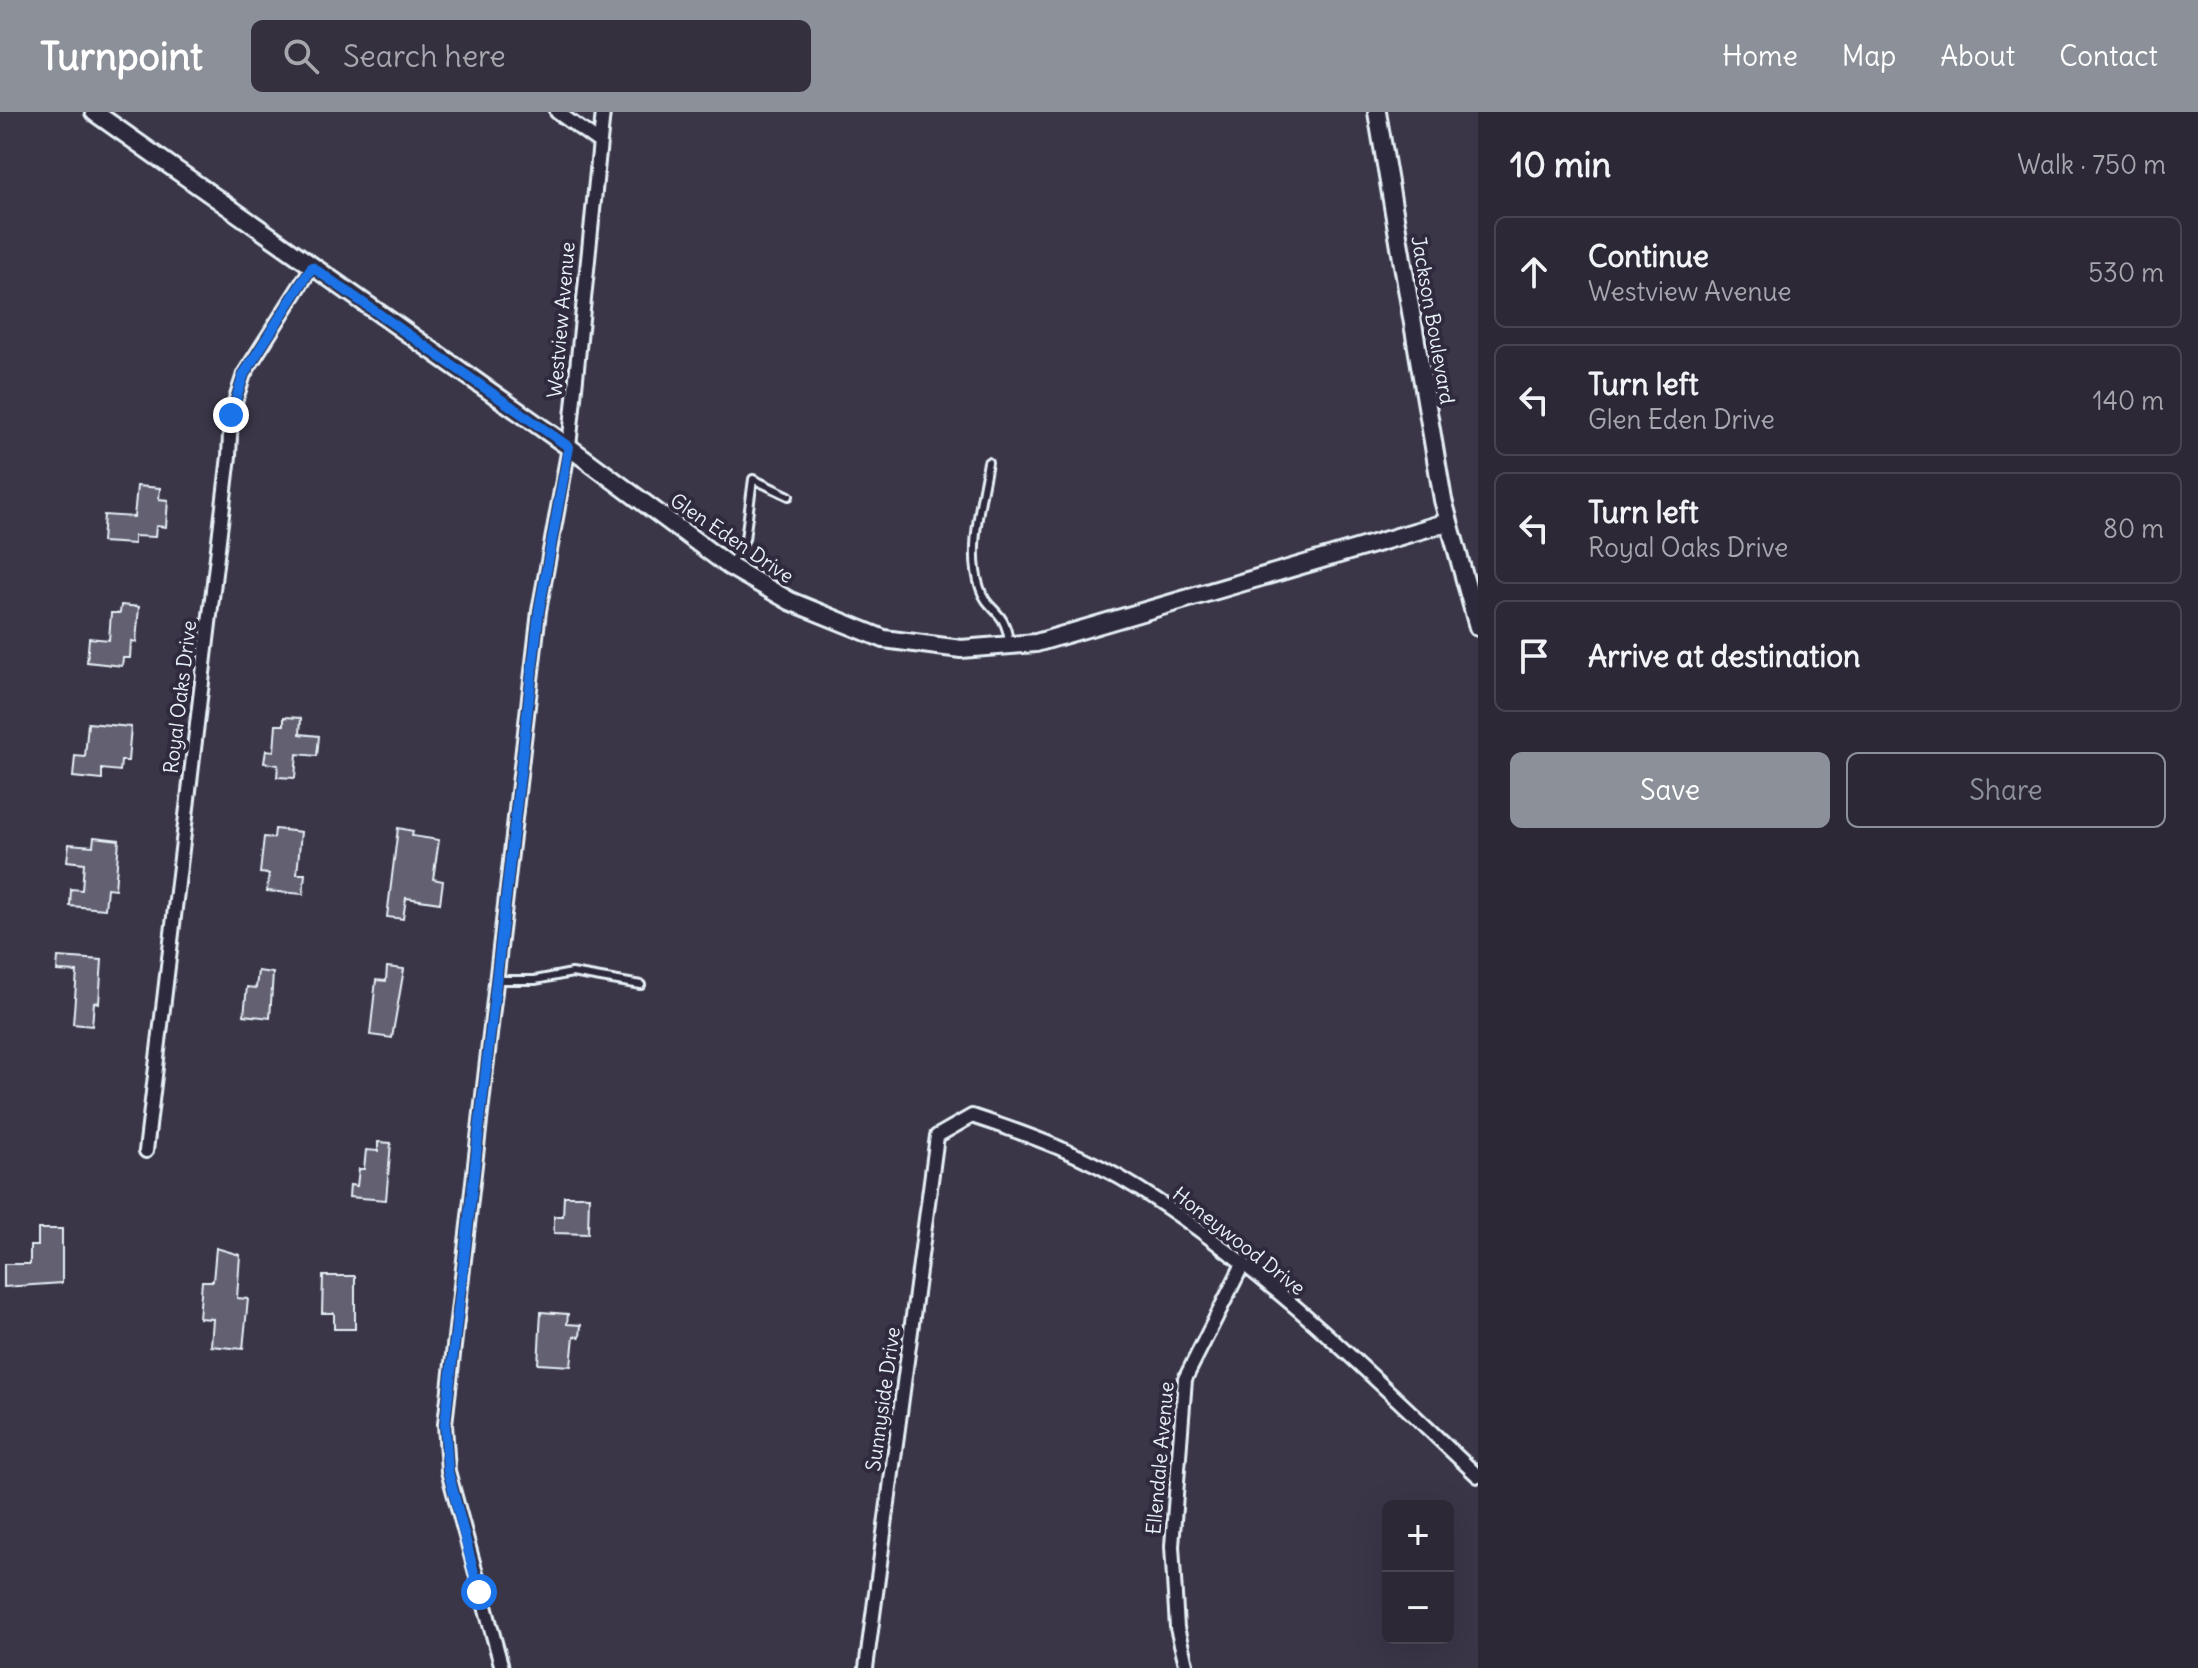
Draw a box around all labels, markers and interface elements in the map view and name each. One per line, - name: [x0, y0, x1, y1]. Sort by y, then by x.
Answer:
- search box: [251, 20, 811, 92]
- text: Turnpoint: [40, 33, 203, 80]
- icon: search: [279, 34, 323, 78]
- text: Search here: [343, 37, 506, 75]
- text: Home: [1722, 38, 1798, 74]
- text: Map: [1842, 38, 1896, 74]
- text: About: [1940, 38, 2015, 74]
- text: Contact: [2059, 38, 2158, 74]
- text: 10 min: [1510, 143, 1611, 186]
- text: Walk · 750 m: [2017, 148, 2166, 181]
- street label: Jackson Boulevard: [1406, 234, 1461, 406]
- text: Continue: [1588, 237, 1709, 275]
- street label: Westview Avenue: [541, 241, 580, 399]
- icon: ahead: [1512, 250, 1556, 294]
- text: 530 m: [2088, 256, 2164, 289]
- text: Westview Avenue: [1588, 275, 1792, 308]
- text: Turn left: [1588, 365, 1699, 403]
- icon: left: [1512, 378, 1556, 422]
- text: 140 m: [2093, 384, 2164, 417]
- route end: [213, 397, 249, 433]
- text: Glen Eden Drive: [1588, 403, 1775, 436]
- street label: Glen Eden Drive: [666, 487, 799, 588]
- text: Turn left: [1588, 493, 1699, 531]
- icon: left: [1512, 506, 1556, 550]
- text: 80 m: [2103, 512, 2164, 545]
- text: Royal Oaks Drive: [1588, 531, 1788, 564]
- street label: Royal Oaks Drive: [158, 619, 201, 775]
- icon: arrive: [1512, 634, 1556, 678]
- text: Arrive at destination: [1588, 637, 1860, 675]
- button: Save: [1510, 752, 1830, 828]
- button: Share: [1846, 752, 2166, 828]
- street label: Honeywood Drive: [1168, 1181, 1311, 1300]
- street label: Sunnyside Drive: [860, 1325, 905, 1473]
- street label: Ellendale Avenue: [1140, 1380, 1179, 1535]
- map controls: [1382, 1500, 1454, 1644]
- button: +: [1382, 1500, 1454, 1572]
- button: −: [1382, 1572, 1454, 1644]
- route start: [461, 1574, 497, 1610]

